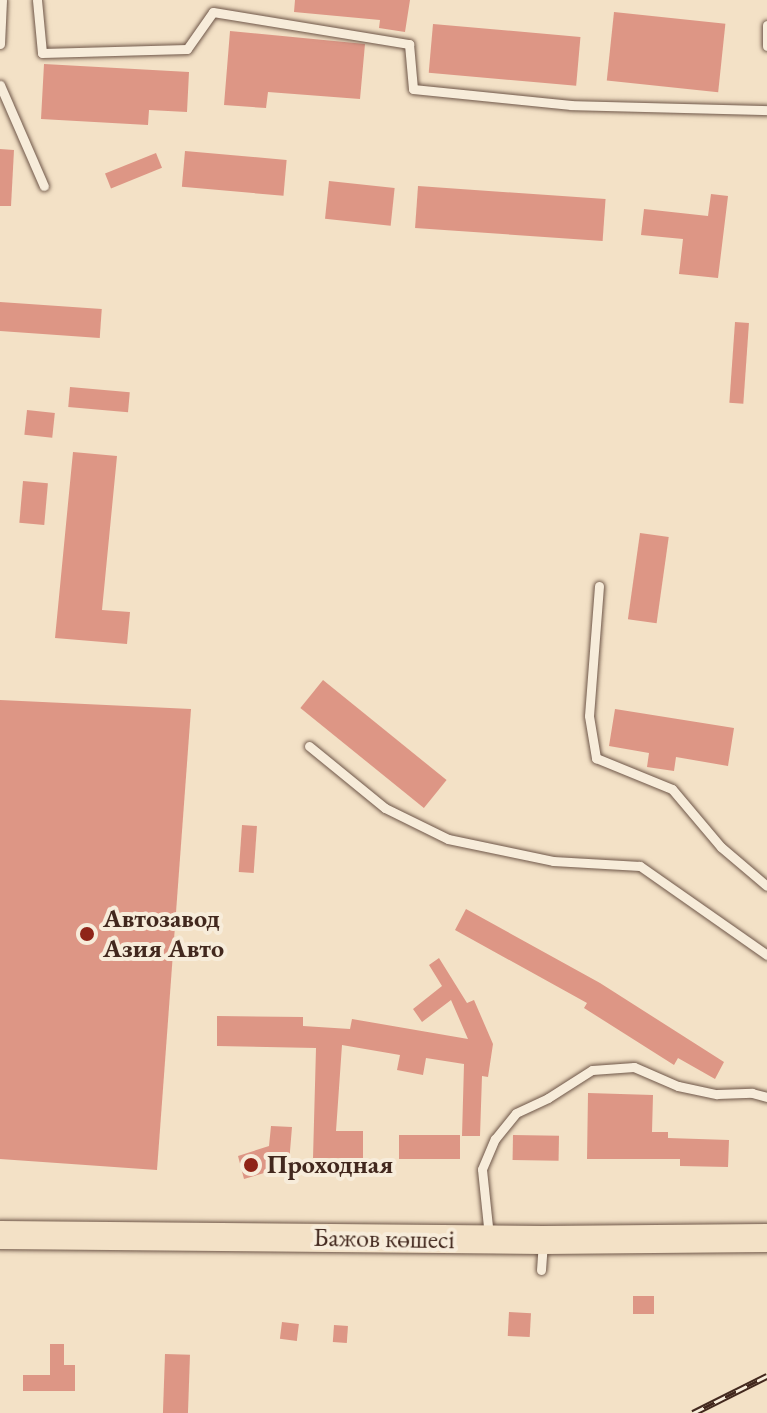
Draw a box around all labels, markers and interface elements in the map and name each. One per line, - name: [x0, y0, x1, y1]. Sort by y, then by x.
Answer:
- place label: Автозавод Азия Авто: [103, 903, 224, 964]
- marker: Автозавод Азия Авто: [78, 925, 96, 943]
- place label: Проходная: [267, 1149, 393, 1181]
- marker: Проходная: [242, 1156, 260, 1174]
- street label: Бажов көшесі: [313, 1222, 455, 1256]

